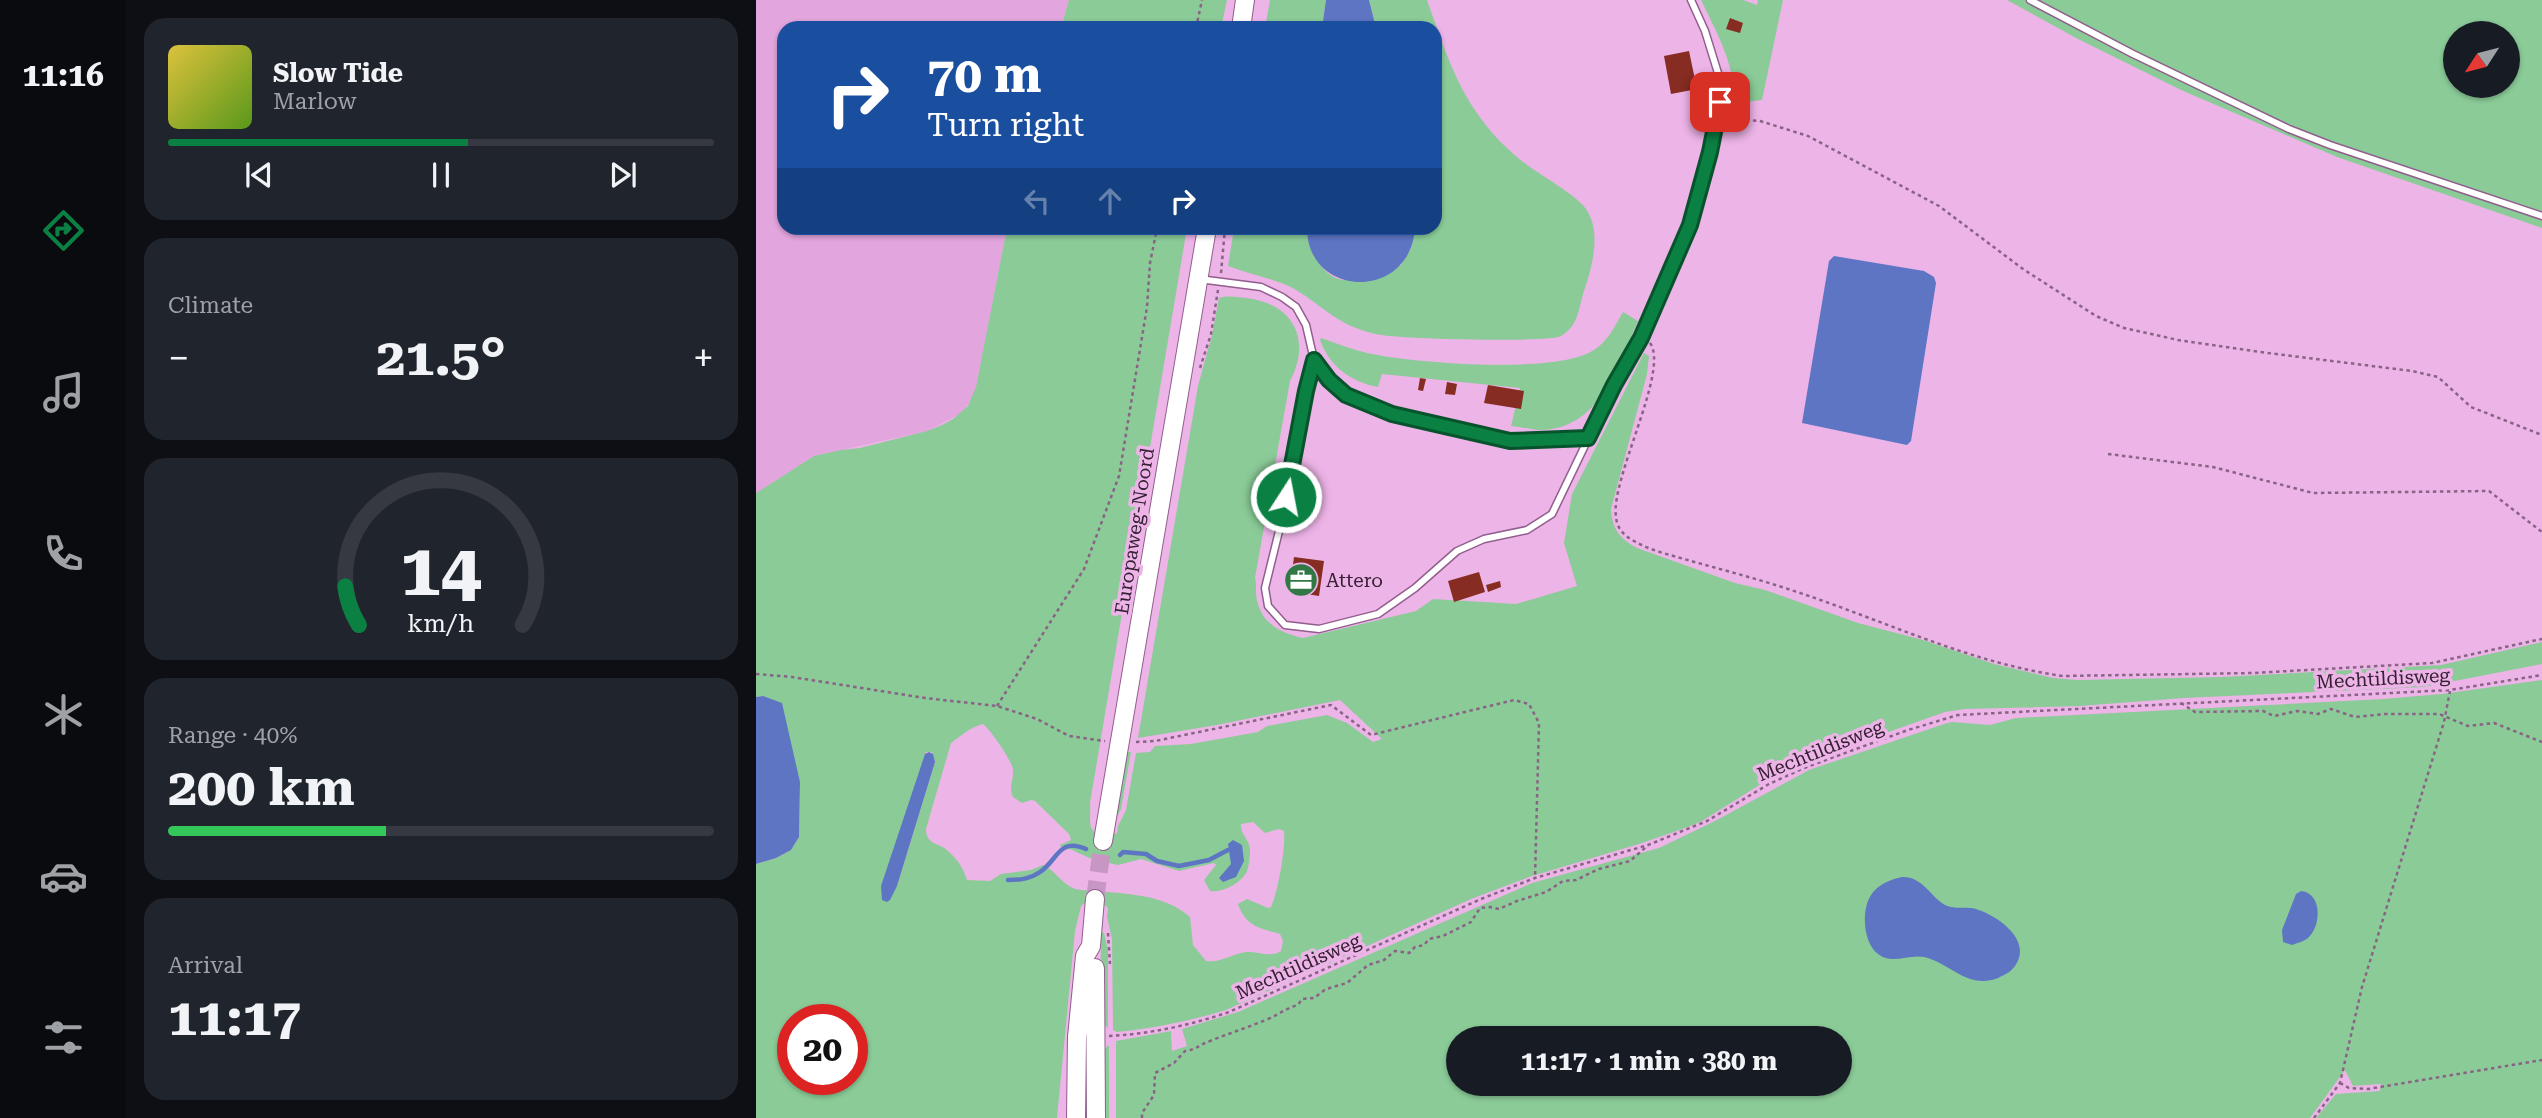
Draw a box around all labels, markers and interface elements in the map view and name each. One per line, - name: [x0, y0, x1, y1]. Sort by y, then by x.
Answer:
- north arrow: [2443, 21, 2520, 98]
- map controls: [2443, 21, 2520, 98]
- text: 70 m: [927, 47, 1042, 104]
- icon: right: [812, 49, 903, 140]
- text: 11:16: [22, 56, 104, 94]
- text: Slow Tide: [273, 58, 403, 88]
- pin: [1690, 72, 1750, 132]
- icon: arrive: [1701, 83, 1739, 121]
- text: Marlow: [273, 88, 356, 115]
- text: Turn right: [927, 106, 1084, 144]
- icon: previous: [240, 156, 278, 194]
- icon: pause: [422, 156, 460, 194]
- icon: next: [604, 156, 642, 194]
- icon: left: [1018, 182, 1056, 220]
- icon: ahead: [1091, 182, 1129, 220]
- icon: right: [1164, 182, 1202, 220]
- icon: directions: [39, 206, 88, 255]
- text: Climate: [168, 292, 253, 319]
- text: 21.5°: [376, 327, 506, 388]
- text: −: [168, 336, 189, 380]
- text: +: [693, 336, 714, 380]
- icon: music: [39, 368, 88, 417]
- street label: Europaweg-Noord: [1110, 446, 1159, 616]
- position arrow: [1249, 460, 1323, 534]
- text: 14: [400, 528, 482, 613]
- icon: phone: [39, 529, 88, 578]
- office icon: Attero: [1282, 561, 1320, 599]
- place label: Attero: [1326, 569, 1383, 592]
- text: km/h: [408, 609, 474, 638]
- street label: Mechtildisweg: [2315, 663, 2451, 693]
- icon: climate: [39, 690, 88, 739]
- street label: Mechtildisweg: [1754, 715, 1887, 786]
- text: Range · 40%: [168, 722, 297, 749]
- text: 200 km: [168, 757, 355, 818]
- icon: car: [39, 852, 88, 901]
- street label: Mechtildisweg: [1232, 929, 1364, 1004]
- text: Arrival: [168, 952, 243, 979]
- text: 11:17: [168, 987, 301, 1048]
- speed limit sign: 20: [777, 1004, 868, 1095]
- icon: filters: [39, 1013, 88, 1062]
- text: 11:17 · 1 min · 380 m: [1521, 1046, 1777, 1076]

